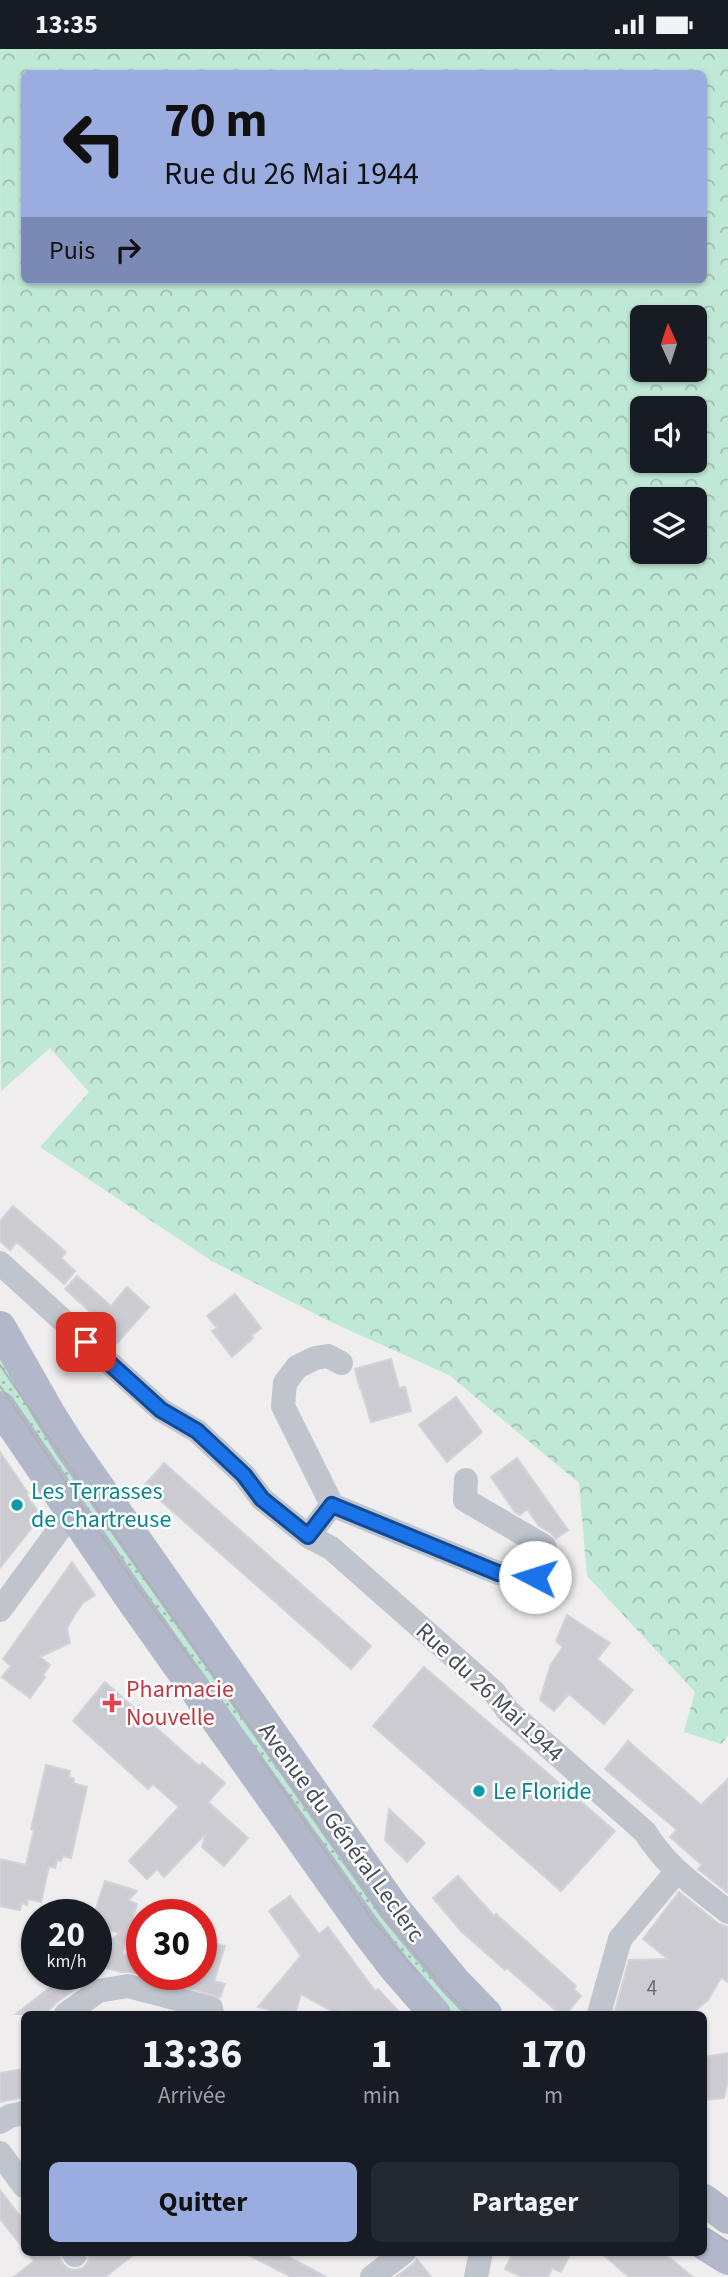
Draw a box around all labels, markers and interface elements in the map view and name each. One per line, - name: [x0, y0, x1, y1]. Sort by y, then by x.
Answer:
- text: 13:35: [35, 6, 98, 43]
- text: 70 m: [164, 86, 268, 156]
- icon: left: [49, 98, 140, 189]
- text: Rue du 26 Mai 1944: [164, 151, 419, 197]
- icon: right: [109, 231, 147, 269]
- text: Puis: [49, 232, 95, 269]
- north arrow: [630, 305, 707, 381]
- map controls: [630, 305, 707, 564]
- button: sound: [630, 396, 707, 473]
- button: layers: [630, 487, 707, 564]
- pin: [56, 1312, 116, 1372]
- icon: arrive: [67, 1323, 105, 1361]
- place label: Les Terrasses de Chartreuse: [31, 1474, 171, 1537]
- marker: Les Terrasses de Chartreuse: [9, 1497, 25, 1513]
- position arrow: [498, 1540, 572, 1614]
- street label: Rue du 26 Mai 1944: [408, 1614, 572, 1770]
- place label: Pharmacie Nouvelle: [126, 1672, 234, 1735]
- marker: Pharmacie Nouvelle: [104, 1695, 120, 1711]
- street label: Avenue du Général Leclerc: [250, 1715, 433, 1949]
- place label: Le Floride: [493, 1774, 592, 1809]
- marker: Le Floride: [471, 1783, 487, 1799]
- speed limit sign: 30: [126, 1899, 217, 1990]
- text: 20: [48, 1910, 85, 1960]
- text: km/h: [47, 1949, 86, 1974]
- house number: 4: [647, 1973, 657, 2003]
- text: 13:36: [141, 2024, 243, 2084]
- text: 1: [370, 2024, 392, 2084]
- text: 170: [520, 2024, 587, 2084]
- text: Arrivée: [158, 2079, 226, 2112]
- text: min: [363, 2079, 400, 2112]
- text: m: [544, 2079, 563, 2112]
- button: Quitter: [49, 2162, 357, 2242]
- button: Partager: [371, 2162, 679, 2242]

